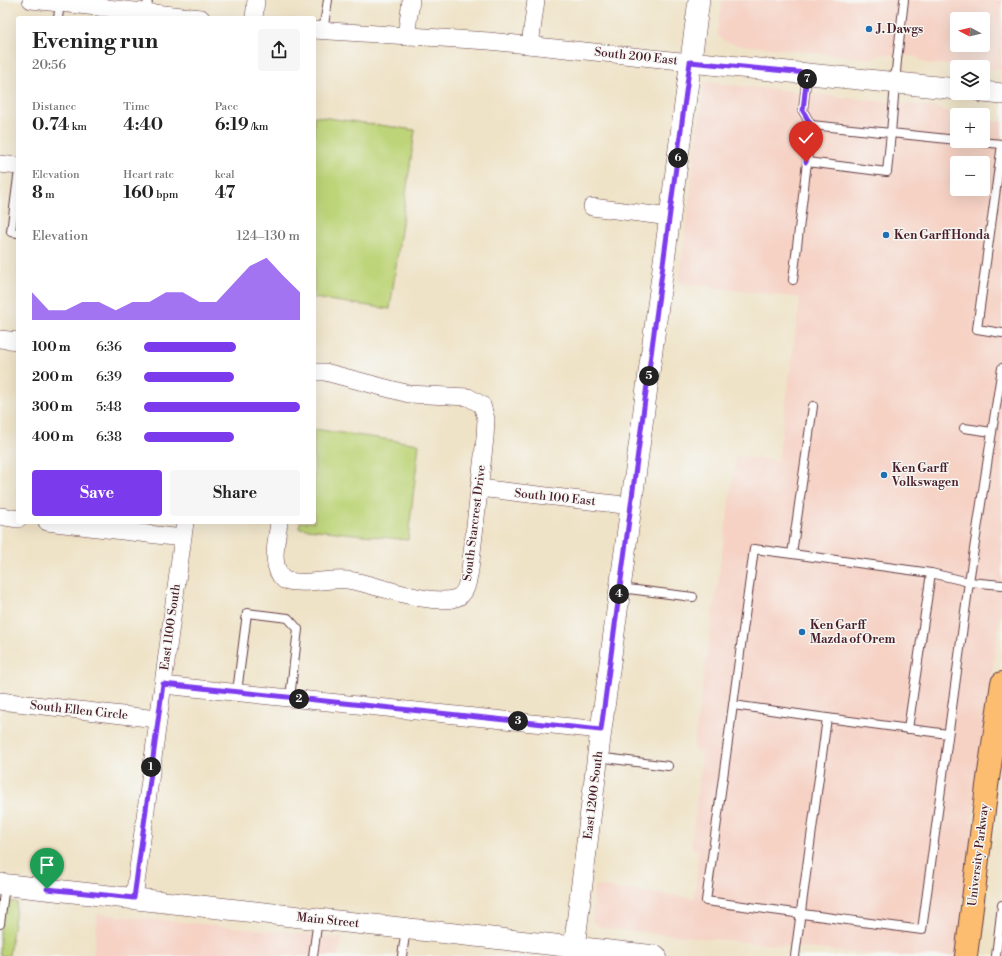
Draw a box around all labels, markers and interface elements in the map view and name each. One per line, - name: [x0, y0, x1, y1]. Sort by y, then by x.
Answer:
- north arrow: [950, 12, 990, 52]
- map controls: [950, 12, 990, 196]
- place label: J. Dawgs: [875, 22, 923, 37]
- marker: J. Dawgs: [864, 24, 874, 34]
- text: Evening run: [32, 28, 158, 55]
- button: share: [258, 29, 300, 71]
- street label: South 200 East: [594, 45, 679, 68]
- text: 20:56: [32, 57, 66, 73]
- button: layers: [950, 60, 990, 100]
- pin: 7: [797, 69, 817, 89]
- text: 7: [804, 72, 810, 86]
- text: Distance: [32, 100, 76, 114]
- text: Time: [123, 100, 150, 114]
- text: Pace: [215, 100, 238, 114]
- button: +: [950, 108, 990, 148]
- text: 0.74: [32, 114, 69, 136]
- text: 4:40: [123, 114, 163, 136]
- text: 6:19: [215, 114, 249, 136]
- text: km: [69, 120, 87, 134]
- text: /km: [249, 120, 268, 134]
- pin: [789, 121, 823, 162]
- icon: check: [795, 127, 817, 149]
- pin: 6: [668, 148, 688, 168]
- text: 6: [675, 151, 681, 165]
- button: −: [950, 156, 990, 196]
- text: Elevation: [32, 168, 80, 182]
- text: Heart rate: [123, 168, 174, 182]
- text: kcal: [215, 168, 235, 182]
- text: 8: [32, 182, 43, 204]
- text: 160: [123, 182, 154, 204]
- text: 47: [215, 182, 235, 204]
- text: m: [43, 188, 55, 202]
- text: bpm: [154, 188, 178, 202]
- text: Elevation: [32, 228, 88, 244]
- text: 124–130 m: [236, 228, 300, 244]
- place label: Ken Garff Honda: [894, 228, 990, 243]
- marker: Ken Garff Honda: [881, 230, 891, 240]
- text: 100 m: [32, 339, 71, 355]
- text: 6:36: [96, 339, 122, 355]
- pin: 5: [639, 366, 659, 386]
- text: 200 m: [32, 369, 73, 385]
- text: 6:39: [96, 369, 122, 385]
- text: 5: [646, 369, 652, 383]
- text: 300 m: [32, 399, 73, 415]
- text: 5:48: [96, 399, 122, 415]
- text: 400 m: [32, 429, 74, 445]
- text: 6:38: [96, 429, 122, 445]
- place label: Ken Garff Volkswagen: [891, 461, 959, 490]
- street label: South Starcrest Drive: [460, 464, 489, 582]
- button: Save: [32, 470, 162, 516]
- button: Share: [170, 470, 300, 516]
- marker: Ken Garff Volkswagen: [879, 470, 889, 480]
- street label: South 100 East: [514, 486, 597, 509]
- street label: East 1100 South: [157, 583, 184, 671]
- pin: 4: [609, 584, 629, 604]
- text: 4: [615, 587, 623, 601]
- place label: Ken Garff Mazda of Orem: [810, 618, 896, 647]
- marker: Ken Garff Mazda of Orem: [797, 627, 807, 637]
- pin: 2: [289, 689, 309, 709]
- text: 2: [296, 692, 302, 706]
- street label: South Ellen Circle: [29, 698, 129, 723]
- pin: 3: [508, 711, 528, 731]
- text: 3: [515, 714, 521, 728]
- street label: East 1200 South: [581, 750, 606, 840]
- pin: 1: [141, 757, 161, 777]
- text: 1: [148, 760, 154, 774]
- street label: University Parkway: [965, 803, 992, 907]
- pin: [30, 848, 64, 889]
- icon: arrive: [36, 854, 58, 876]
- street label: Main Street: [296, 910, 361, 931]

